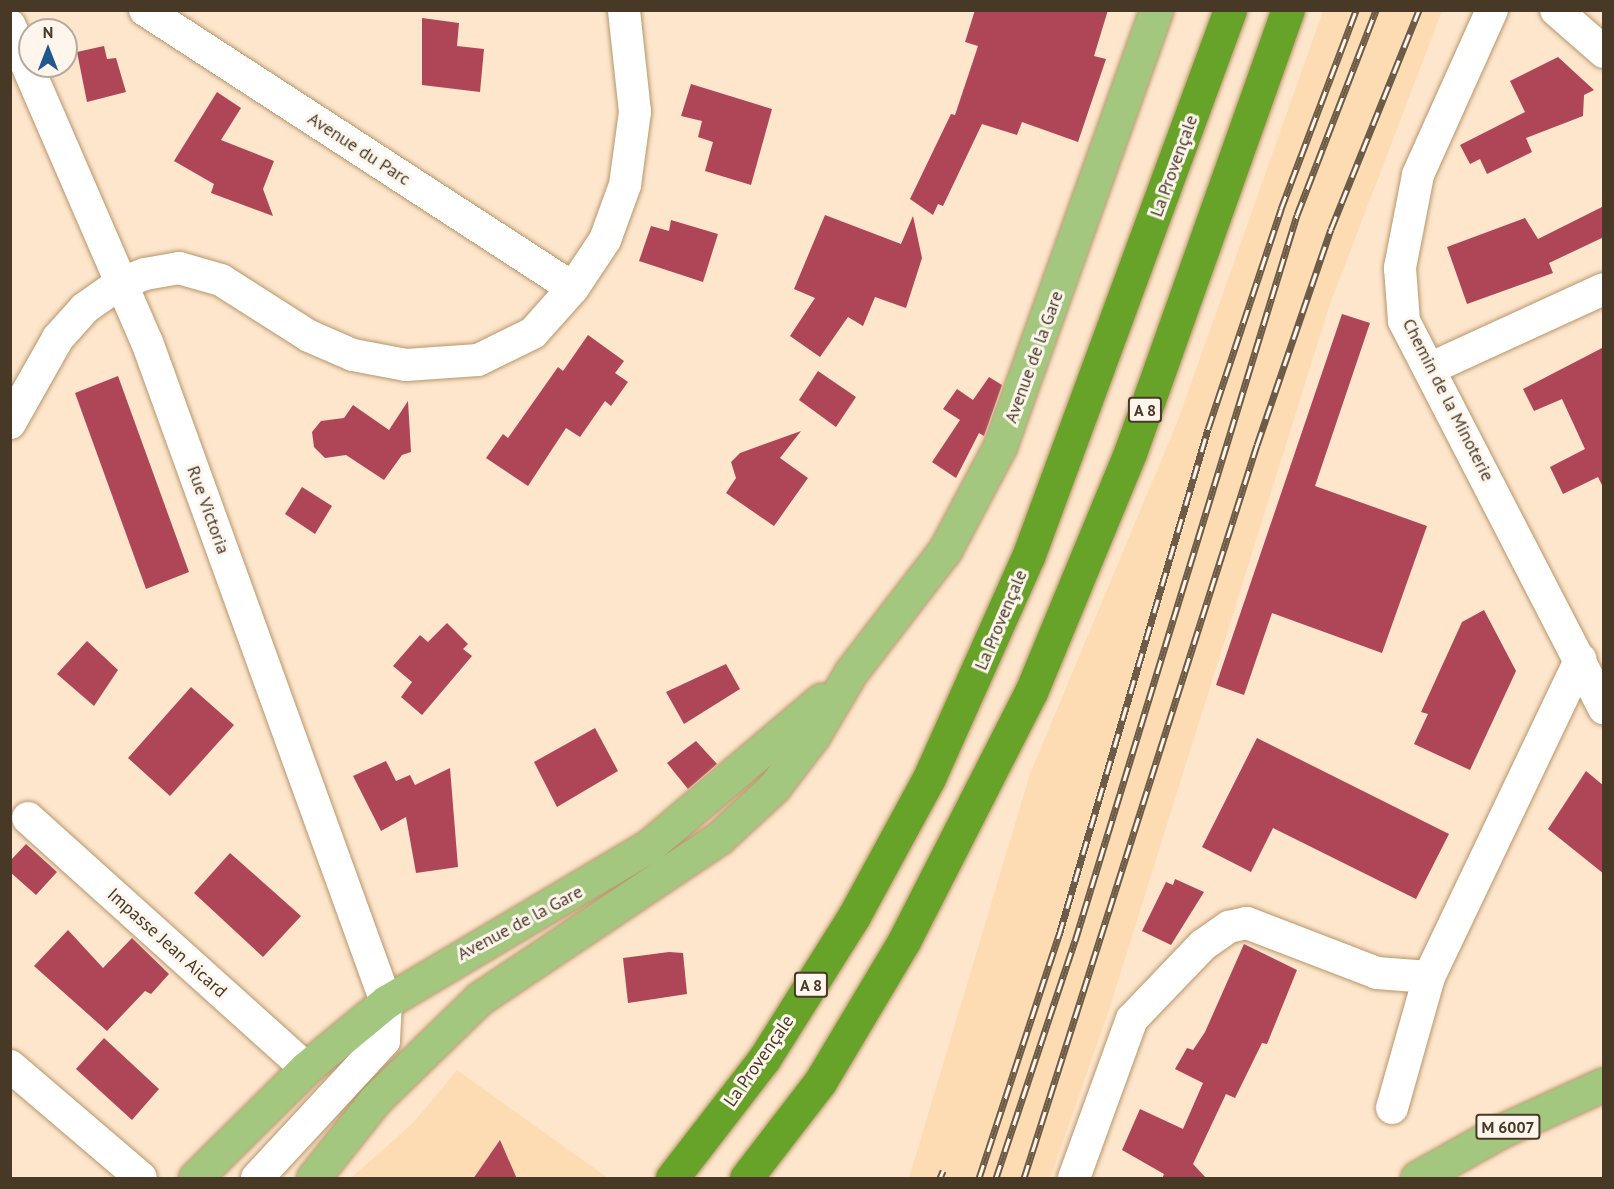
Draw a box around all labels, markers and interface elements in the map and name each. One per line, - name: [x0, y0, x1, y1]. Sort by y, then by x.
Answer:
- north arrow: [18, 18, 78, 78]
- text: N: [43, 22, 53, 42]
- street label: Avenue du Parc: [304, 108, 414, 190]
- street label: La Provençale: [1146, 112, 1202, 220]
- street label: Avenue de la Gare: [1000, 288, 1068, 426]
- street label: Chemin de la Minoterie: [1398, 315, 1498, 485]
- road number: A 8: [1127, 397, 1163, 423]
- street label: Rue Victoria: [182, 463, 234, 557]
- street label: La Provençale: [970, 567, 1032, 673]
- street label: Avenue de la Gare: [454, 881, 586, 965]
- street label: Impasse Jean Aicard: [103, 884, 231, 1002]
- road number: A 8: [793, 972, 829, 998]
- street label: La Provençale: [720, 1011, 798, 1111]
- road number: M 6007: [1475, 1114, 1541, 1140]

